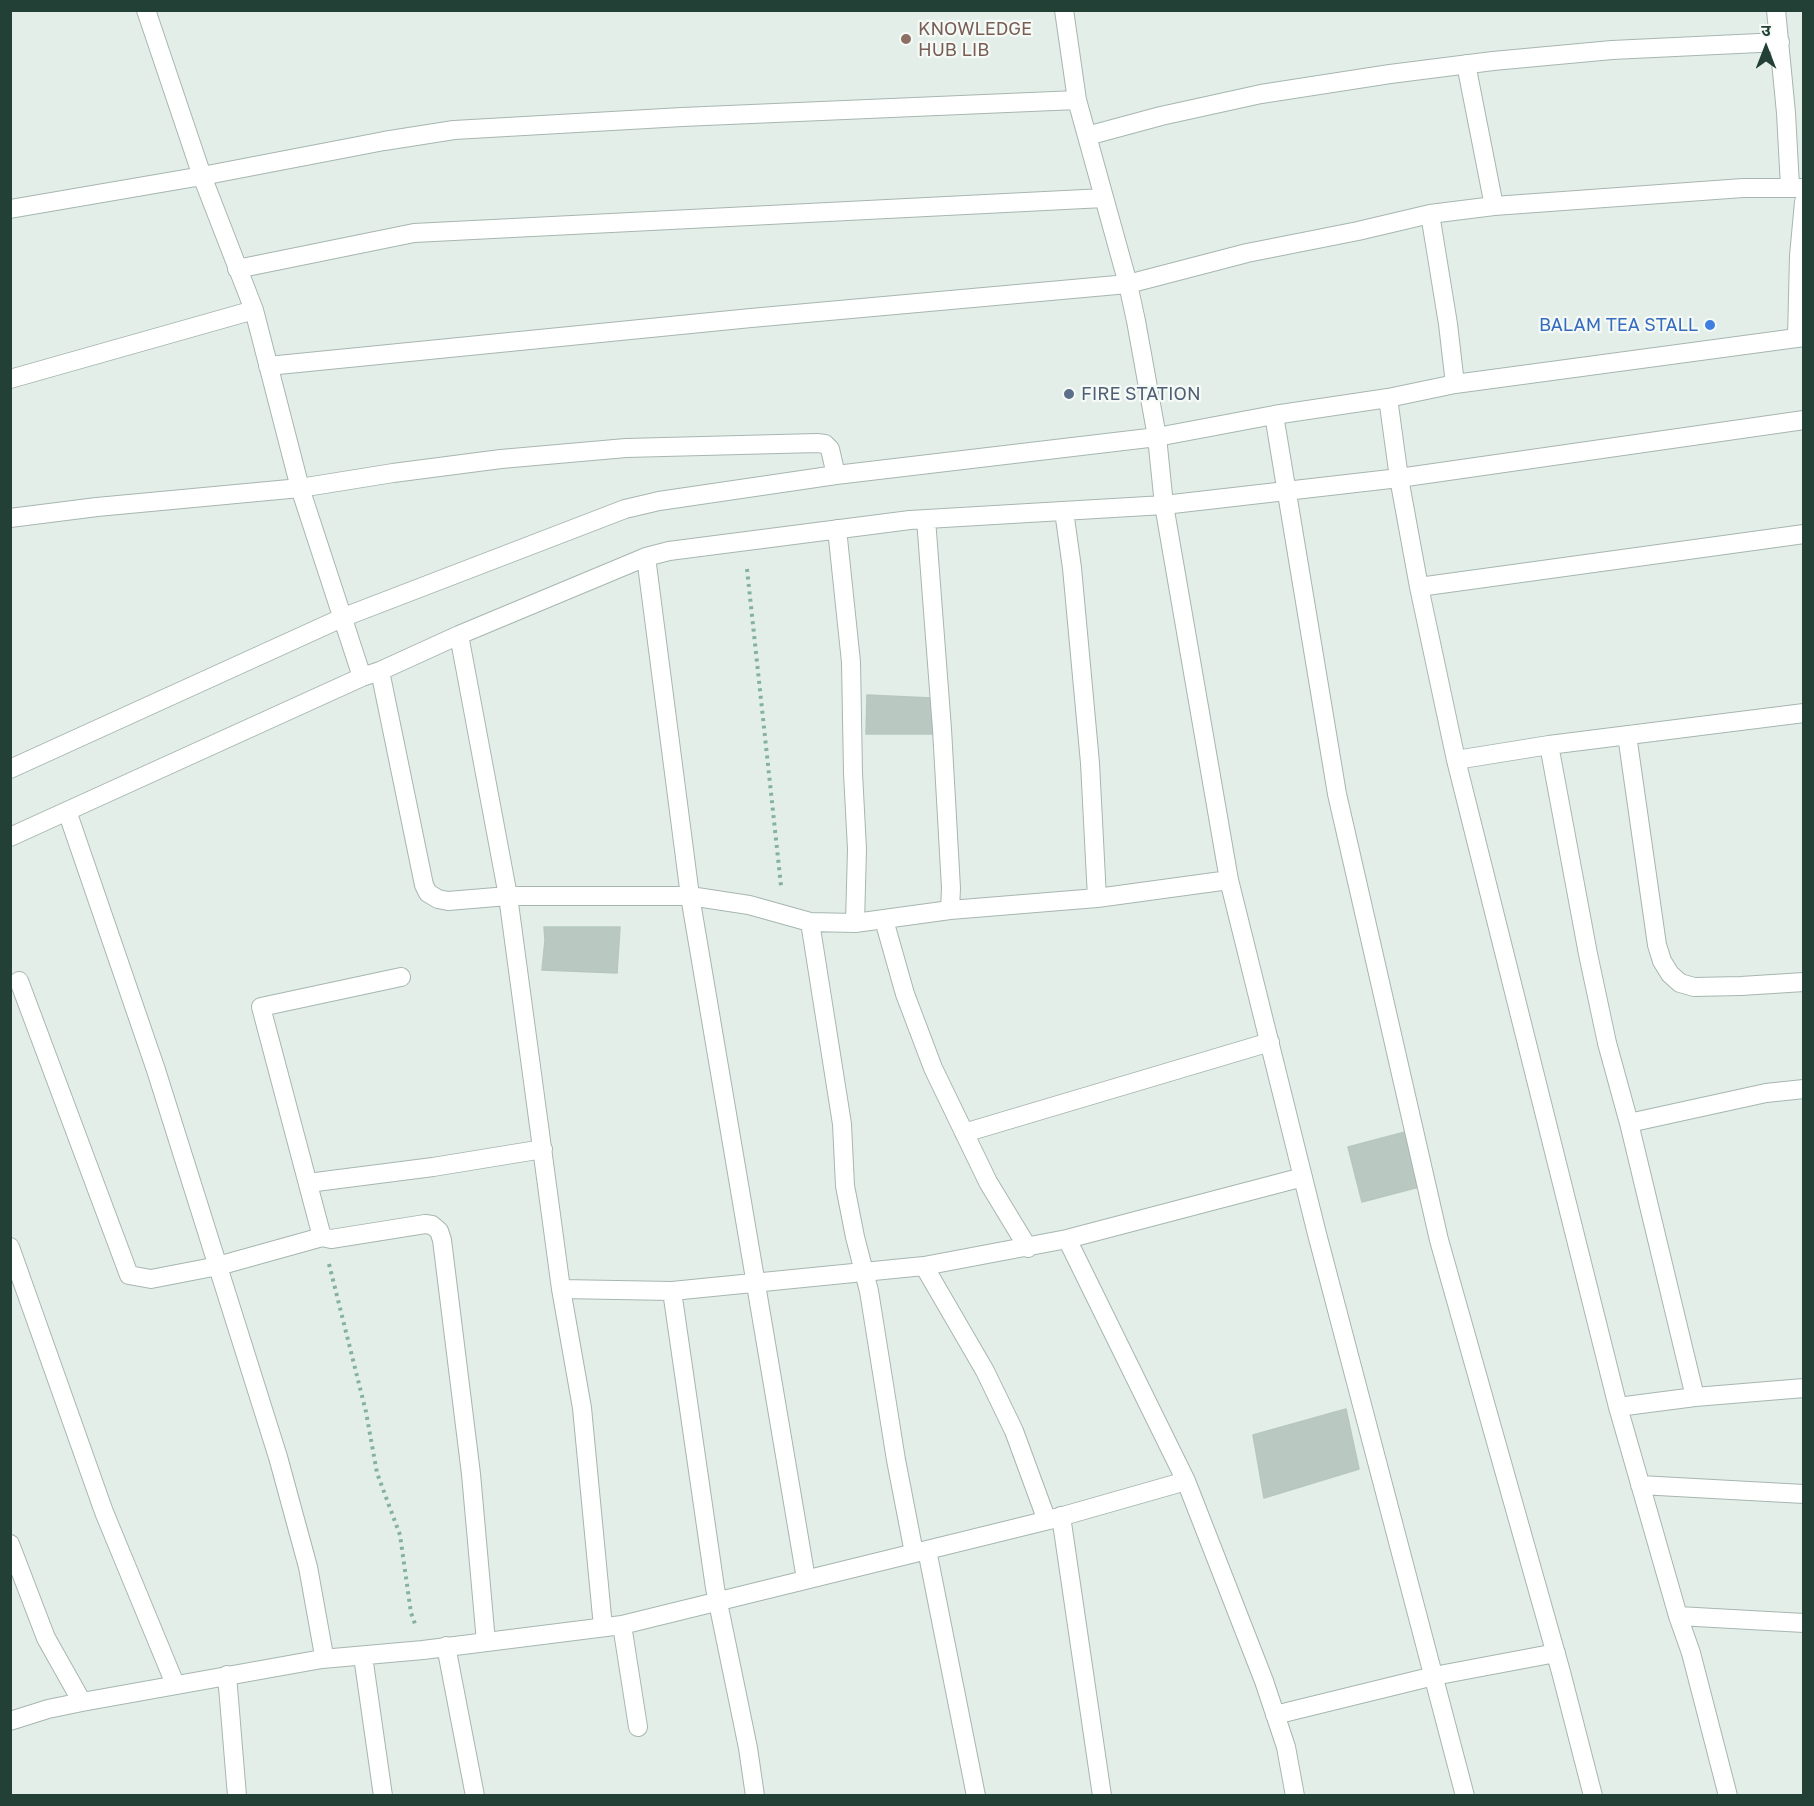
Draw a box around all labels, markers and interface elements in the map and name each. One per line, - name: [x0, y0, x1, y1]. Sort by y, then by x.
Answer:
- place label: KNOWLEDGE HUB LIB: [918, 18, 1032, 60]
- north arrow: [1736, 18, 1796, 78]
- text: उ: [1761, 20, 1771, 40]
- marker: KNOWLEDGE HUB LIB: [899, 32, 913, 46]
- place label: BALAM TEA STALL: [1539, 314, 1698, 336]
- marker: BALAM TEA STALL: [1703, 318, 1717, 332]
- place label: FIRE STATION: [1081, 383, 1201, 405]
- marker: FIRE STATION: [1062, 387, 1076, 401]

